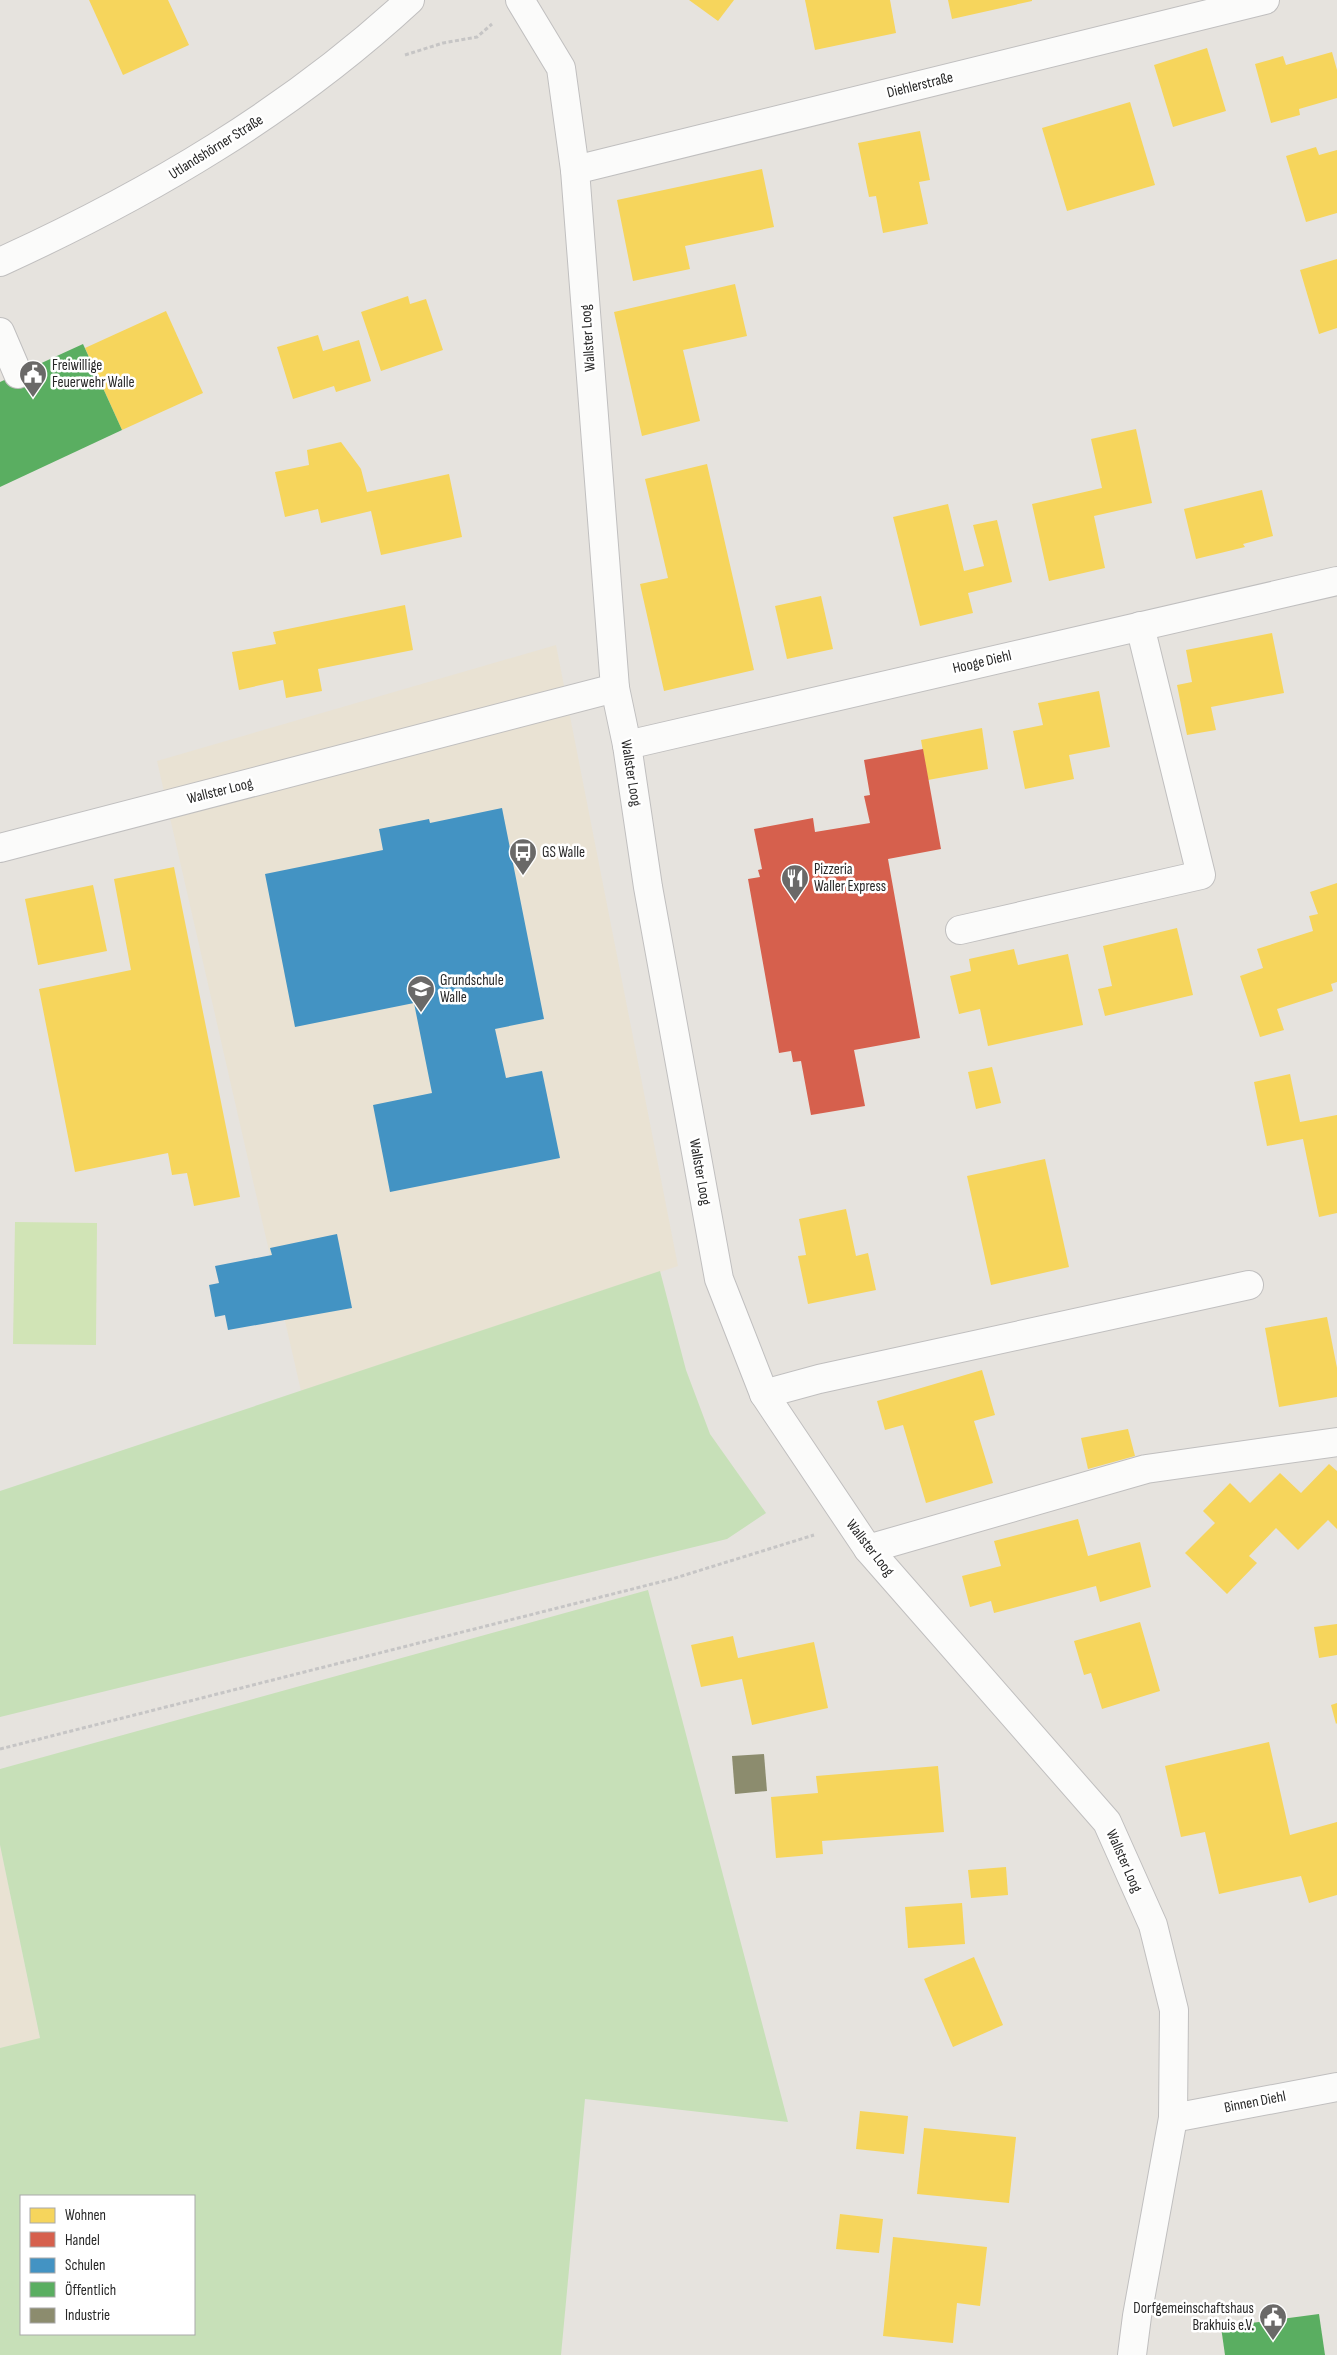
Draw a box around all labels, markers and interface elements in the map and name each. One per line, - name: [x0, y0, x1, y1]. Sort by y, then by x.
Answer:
- street label: Diehlerstraße: [885, 68, 955, 102]
- street label: Utlandshörner Straße: [165, 110, 267, 184]
- street label: Wallster Loog: [576, 304, 600, 372]
- place label: Freiwillige Feuerwehr Walle: [52, 356, 135, 392]
- public building icon: Freiwillige Feuerwehr Walle: [18, 359, 48, 398]
- street label: Hooge Diehl: [951, 646, 1013, 678]
- street label: Wallster Loog: [616, 738, 646, 808]
- street label: Wallster Loog: [185, 774, 255, 808]
- bus stop icon: GS Walle: [508, 837, 538, 876]
- place label: GS Walle: [542, 843, 585, 862]
- place label: Pizzeria Waller Express: [814, 860, 886, 896]
- restaurant icon: Pizzeria Waller Express: [780, 863, 810, 902]
- place label: Grundschule Walle: [440, 971, 504, 1007]
- school or university icon: Grundschule Walle: [406, 974, 436, 1013]
- street label: Wallster Loog: [685, 1137, 715, 1207]
- street label: Wallster Loog: [842, 1516, 898, 1580]
- street label: Wallster Loog: [1102, 1827, 1146, 1895]
- street label: Binnen Diehl: [1222, 2087, 1288, 2117]
- legend: [20, 2195, 195, 2335]
- text: Wohnen: [65, 2206, 106, 2225]
- text: Handel: [65, 2231, 100, 2250]
- text: Schulen: [65, 2256, 105, 2275]
- text: Öffentlich: [65, 2281, 116, 2300]
- place label: Dorfgemeinschaftshaus Brakhuis e.V.: [1133, 2299, 1254, 2335]
- public building icon: Dorfgemeinschaftshaus Brakhuis e.V.: [1258, 2302, 1288, 2341]
- text: Industrie: [65, 2306, 110, 2325]

